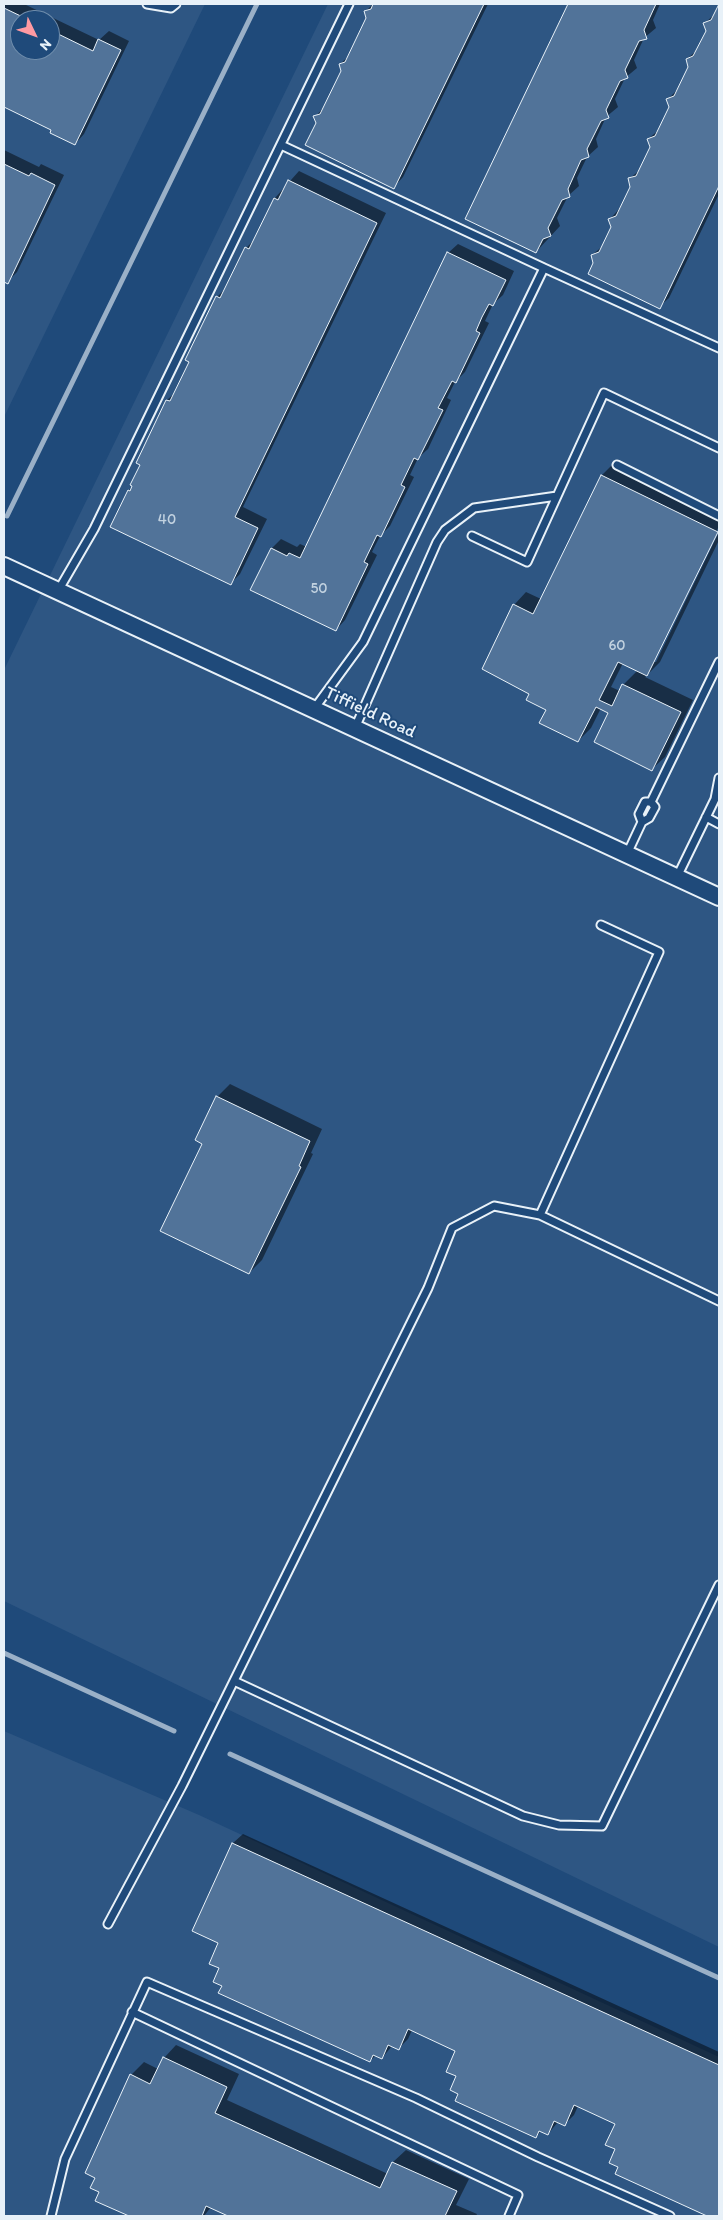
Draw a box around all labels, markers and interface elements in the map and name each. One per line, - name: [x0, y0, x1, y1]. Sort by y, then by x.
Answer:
- north arrow: [10, 10, 60, 60]
- text: N: [36, 35, 55, 54]
- house number: 40: [158, 511, 176, 529]
- house number: 50: [310, 580, 328, 598]
- house number: 60: [608, 637, 626, 655]
- street label: Tiffield Road: [321, 682, 419, 744]

